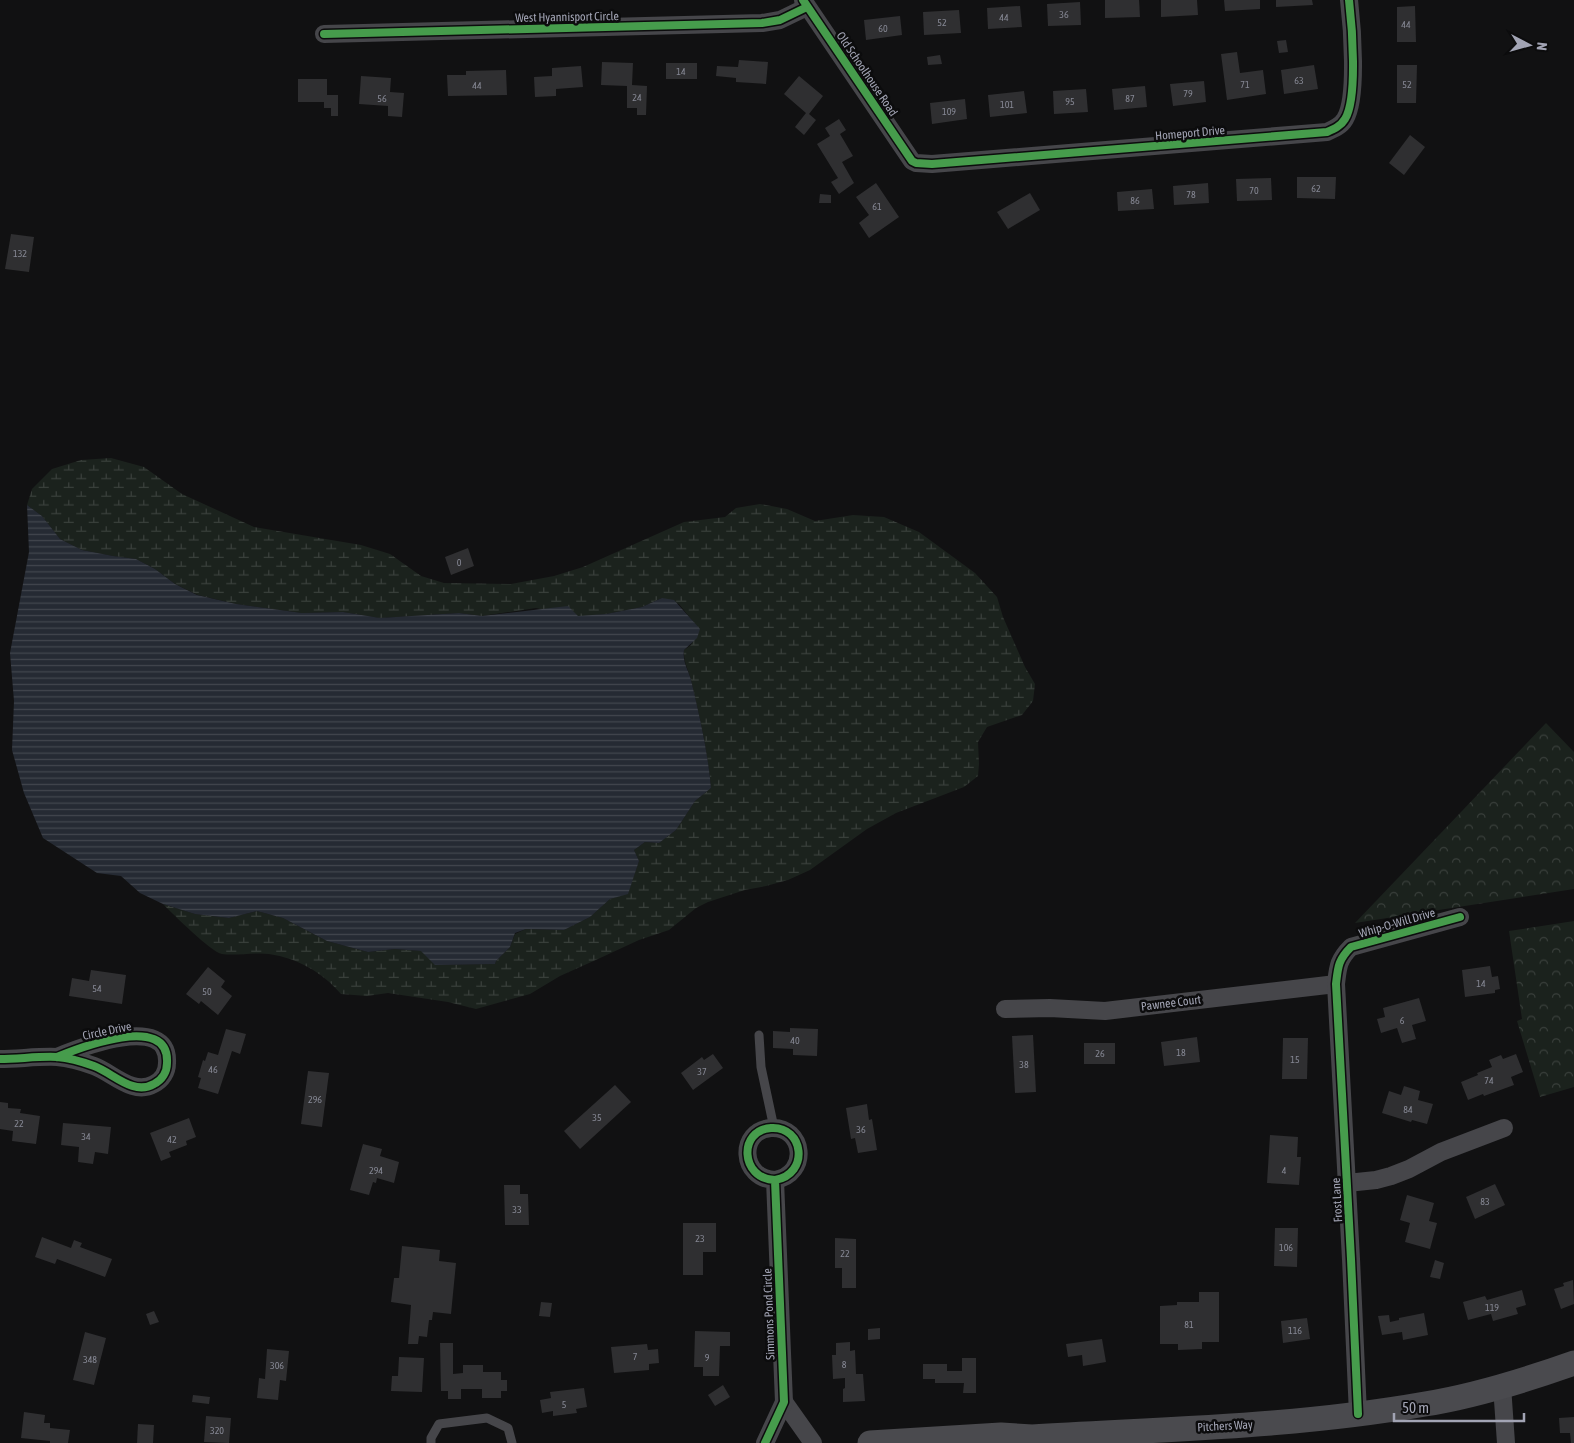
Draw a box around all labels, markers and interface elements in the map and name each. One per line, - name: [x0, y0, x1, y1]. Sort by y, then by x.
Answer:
- street label: West Hyannisport Circle: [515, 9, 619, 25]
- house number: 36: [1059, 9, 1069, 20]
- house number: 44: [999, 12, 1009, 23]
- house number: 52: [937, 17, 947, 28]
- house number: 44: [1401, 19, 1411, 30]
- north arrow: [1504, 20, 1554, 70]
- house number: 60: [878, 23, 888, 34]
- street label: Old Schoolhouse Road: [834, 29, 900, 119]
- text: N: [1534, 41, 1550, 51]
- house number: 14: [676, 66, 686, 77]
- house number: 63: [1294, 75, 1304, 86]
- house number: 71: [1240, 79, 1250, 90]
- house number: 52: [1402, 79, 1412, 90]
- house number: 44: [472, 80, 482, 91]
- house number: 79: [1183, 88, 1193, 99]
- house number: 24: [632, 92, 642, 103]
- house number: 56: [377, 93, 387, 104]
- house number: 87: [1125, 93, 1135, 104]
- house number: 95: [1065, 96, 1075, 107]
- house number: 101: [1000, 99, 1014, 110]
- house number: 109: [942, 106, 956, 117]
- street label: Homeport Drive: [1155, 123, 1225, 143]
- house number: 62: [1311, 183, 1321, 194]
- house number: 70: [1249, 185, 1259, 196]
- house number: 78: [1186, 189, 1196, 200]
- house number: 86: [1130, 195, 1140, 206]
- house number: 61: [872, 201, 882, 212]
- house number: 132: [13, 248, 27, 259]
- house number: 0: [457, 557, 462, 568]
- street label: Whip-O-Will Drive: [1357, 905, 1437, 941]
- house number: 14: [1476, 978, 1486, 989]
- house number: 54: [92, 983, 102, 994]
- house number: 50: [202, 986, 212, 997]
- street label: Pawnee Court: [1140, 992, 1202, 1014]
- house number: 6: [1400, 1015, 1405, 1026]
- street label: Circle Drive: [81, 1019, 133, 1043]
- house number: 40: [790, 1035, 800, 1046]
- house number: 18: [1176, 1047, 1186, 1058]
- house number: 26: [1095, 1048, 1105, 1059]
- house number: 15: [1290, 1054, 1300, 1065]
- house number: 38: [1019, 1059, 1029, 1070]
- house number: 46: [208, 1064, 218, 1075]
- house number: 37: [697, 1066, 707, 1077]
- house number: 74: [1484, 1075, 1494, 1086]
- house number: 296: [308, 1094, 322, 1105]
- house number: 84: [1403, 1104, 1413, 1115]
- house number: 35: [592, 1112, 602, 1123]
- house number: 22: [14, 1118, 24, 1129]
- house number: 36: [856, 1124, 866, 1135]
- house number: 34: [81, 1131, 91, 1142]
- house number: 42: [167, 1134, 177, 1145]
- house number: 294: [369, 1165, 383, 1176]
- house number: 4: [1282, 1165, 1287, 1176]
- street label: Frost Lane: [1329, 1177, 1345, 1223]
- house number: 83: [1480, 1196, 1490, 1207]
- house number: 33: [512, 1204, 522, 1215]
- house number: 23: [695, 1233, 705, 1244]
- house number: 106: [1279, 1242, 1293, 1253]
- house number: 22: [840, 1248, 850, 1259]
- street label: Simmons Pond Circle: [760, 1268, 778, 1360]
- house number: 119: [1485, 1302, 1499, 1313]
- house number: 81: [1184, 1319, 1194, 1330]
- house number: 116: [1288, 1325, 1302, 1336]
- house number: 7: [633, 1351, 638, 1362]
- house number: 9: [705, 1352, 710, 1363]
- house number: 348: [83, 1354, 97, 1365]
- house number: 8: [842, 1359, 847, 1370]
- house number: 306: [270, 1360, 284, 1371]
- scale bar: [1394, 1390, 1524, 1422]
- house number: 5: [562, 1399, 567, 1410]
- text: 50 m: [1402, 1399, 1429, 1416]
- street label: Pitchers Way: [1197, 1418, 1253, 1434]
- house number: 320: [210, 1425, 224, 1436]

